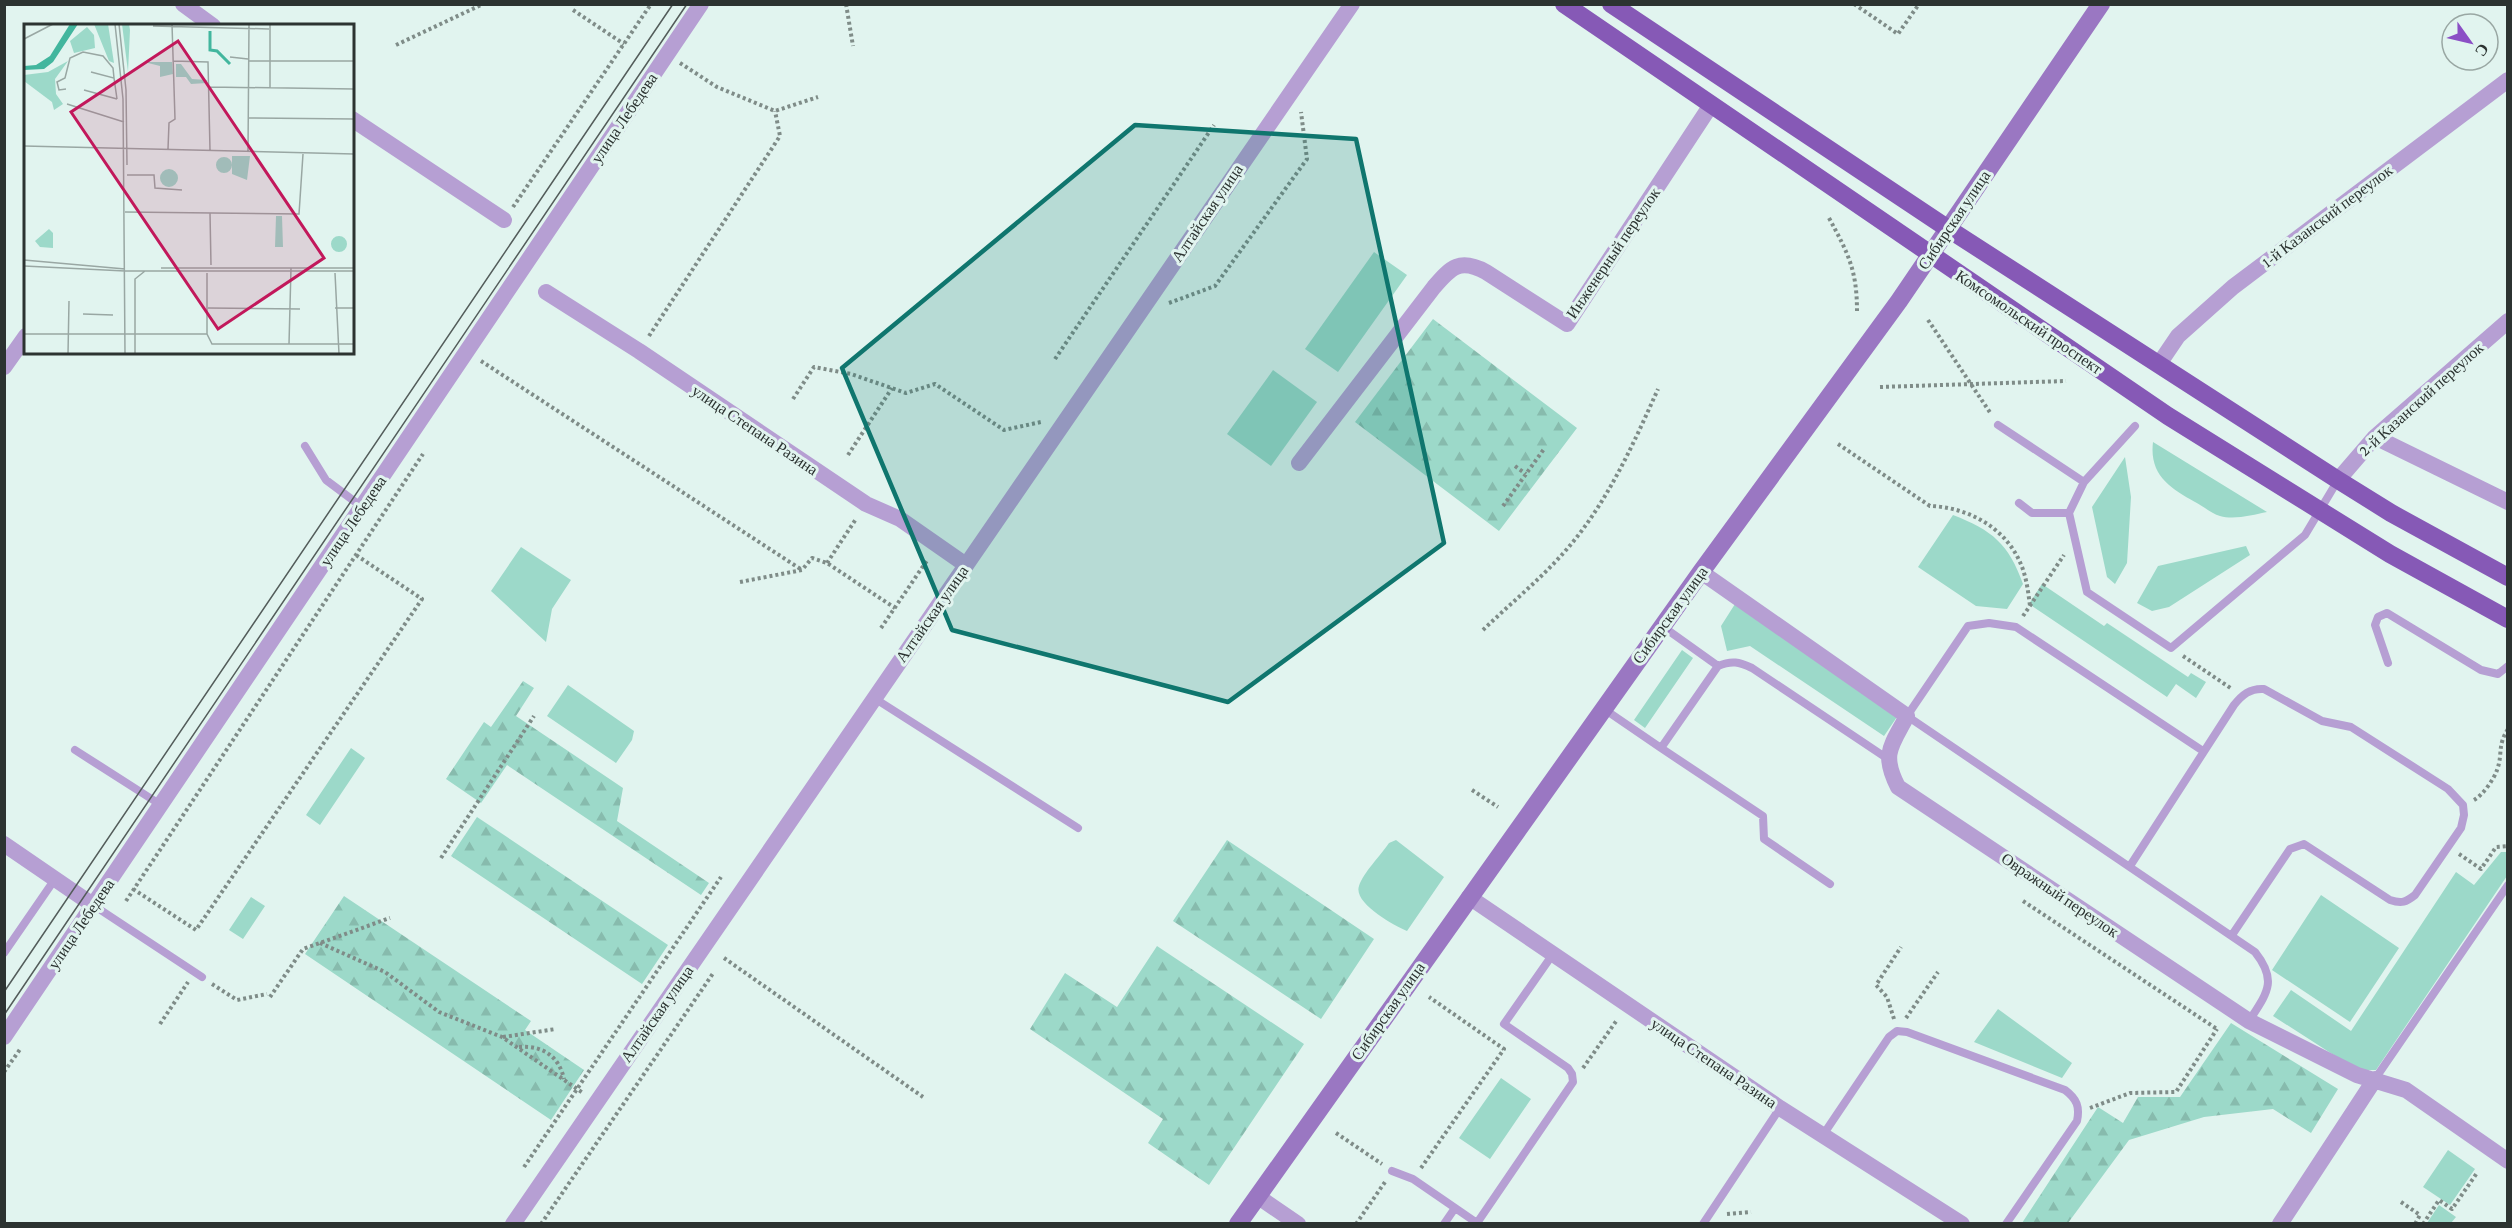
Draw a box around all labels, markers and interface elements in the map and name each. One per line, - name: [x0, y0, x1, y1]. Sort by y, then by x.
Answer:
- north arrow: [2440, 12, 2500, 72]
- inset map: [24, 24, 354, 354]
- text: С: [2472, 41, 2492, 60]
- street label: улица Лебедева: [588, 70, 661, 167]
- street label: Алтайская улица: [1168, 161, 1247, 266]
- street label: 1-й Казанский переулок: [2259, 161, 2396, 271]
- street label: Сибирская улица: [1915, 167, 1994, 273]
- street label: Инженерный переулок: [1563, 184, 1664, 322]
- street label: Комсомольский проспект: [1952, 267, 2105, 378]
- street label: 2-й Казанский переулок: [2355, 339, 2487, 460]
- street label: улица Степана Разина: [688, 382, 821, 479]
- street label: улица Лебедева: [317, 473, 390, 570]
- street label: Алтайская улица: [892, 562, 972, 666]
- street label: Сибирская улица: [1629, 563, 1712, 667]
- street label: Овражный переулок: [1998, 849, 2122, 941]
- street label: улица Лебедева: [45, 876, 118, 973]
- street label: Сибирская улица: [1348, 959, 1429, 1064]
- street label: Алтайская улица: [617, 962, 697, 1066]
- street label: улица Степана Разина: [1647, 1015, 1780, 1112]

